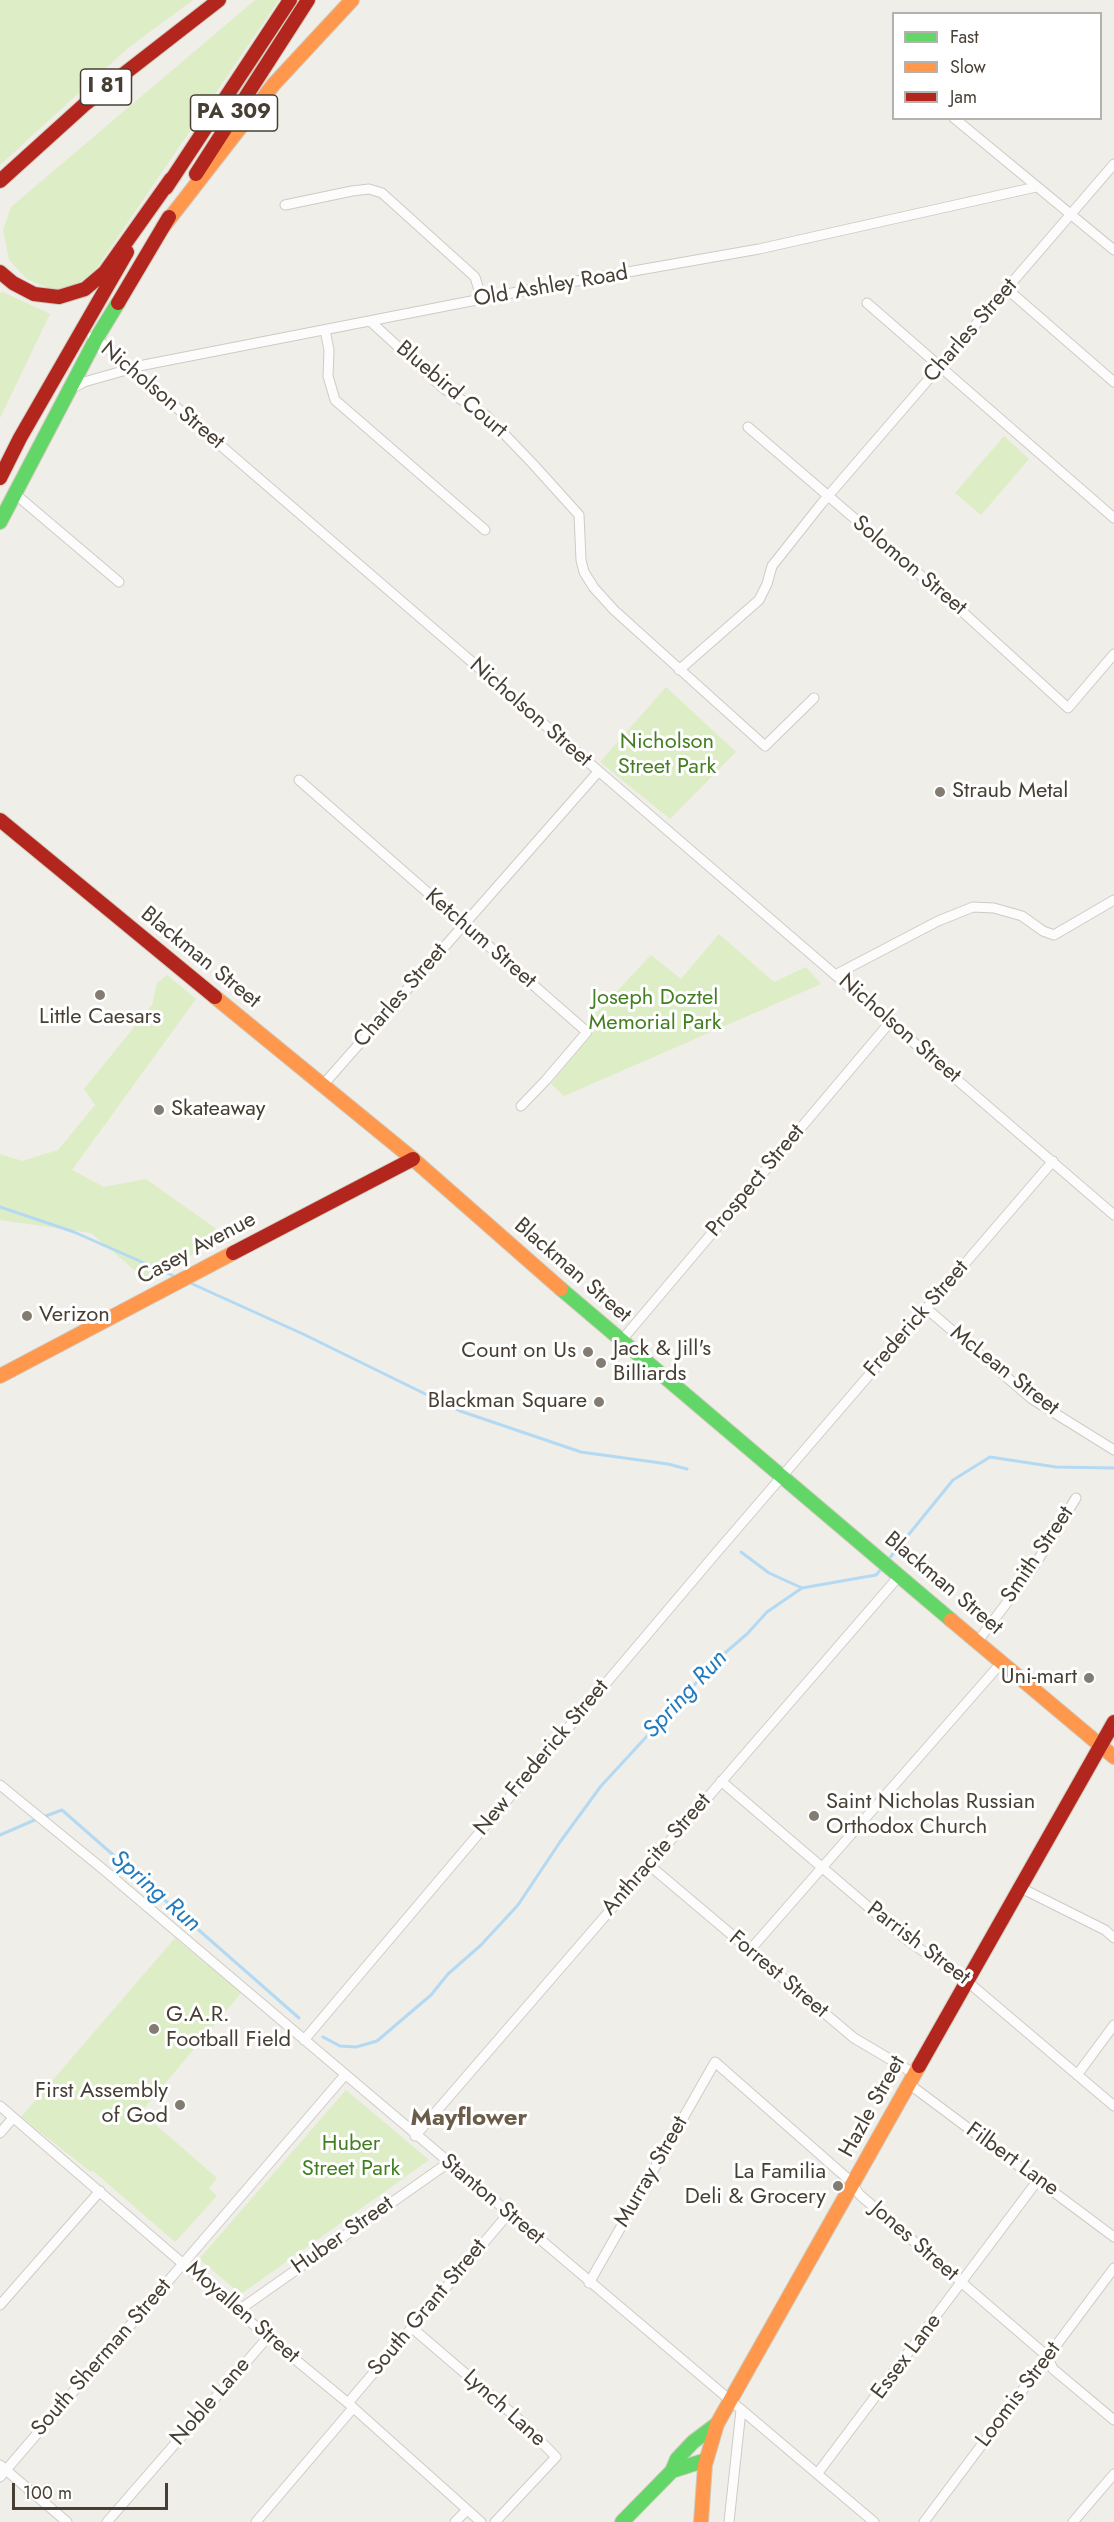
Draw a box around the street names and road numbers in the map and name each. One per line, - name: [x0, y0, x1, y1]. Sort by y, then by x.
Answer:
- road number: I 81: [80, 69, 132, 105]
- road number: PA 309: [190, 95, 278, 131]
- street label: Old Ashley Road: [472, 260, 630, 314]
- street label: Charles Street: [919, 274, 1023, 388]
- street label: Bluebird Court: [390, 336, 512, 444]
- street label: Nicholson Street: [95, 337, 229, 455]
- street label: Solomon Street: [847, 511, 971, 621]
- street label: Nicholson Street: [463, 653, 597, 773]
- street label: Ketchum Street: [419, 884, 541, 994]
- street label: Blackman Street: [135, 902, 265, 1014]
- street label: Charles Street: [349, 939, 453, 1053]
- street label: Nicholson Street: [832, 969, 966, 1089]
- street label: Prospect Street: [701, 1119, 811, 1243]
- street label: Casey Avenue: [133, 1207, 261, 1291]
- street label: Blackman Street: [508, 1213, 636, 1329]
- street label: Frederick Street: [859, 1255, 975, 1383]
- street label: McLean Street: [944, 1320, 1064, 1422]
- street label: Smith Street: [996, 1502, 1080, 1608]
- street label: Blackman Street: [878, 1527, 1008, 1641]
- street label: New Frederick Street: [469, 1675, 615, 1841]
- street label: Anthracite Street: [597, 1789, 717, 1921]
- street label: Parrish Street: [861, 1897, 975, 1991]
- street label: Forrest Street: [723, 1926, 833, 2024]
- street label: Hazle Street: [834, 2052, 912, 2162]
- street label: Murray Street: [610, 2112, 694, 2232]
- street label: Filbert Lane: [960, 2117, 1064, 2203]
- street label: Stanton Street: [435, 2149, 549, 2251]
- street label: Huber Street: [287, 2191, 399, 2281]
- street label: Jones Street: [865, 2197, 963, 2287]
- street label: South Grant Street: [363, 2234, 493, 2382]
- street label: Moyallen Street: [180, 2257, 304, 2369]
- street label: South Sherman Street: [26, 2274, 178, 2442]
- street label: Essex Lane: [866, 2309, 948, 2405]
- street label: Loomis Street: [971, 2337, 1067, 2453]
- street label: Noble Lane: [166, 2353, 256, 2451]
- street label: Lynch Lane: [457, 2365, 551, 2453]

